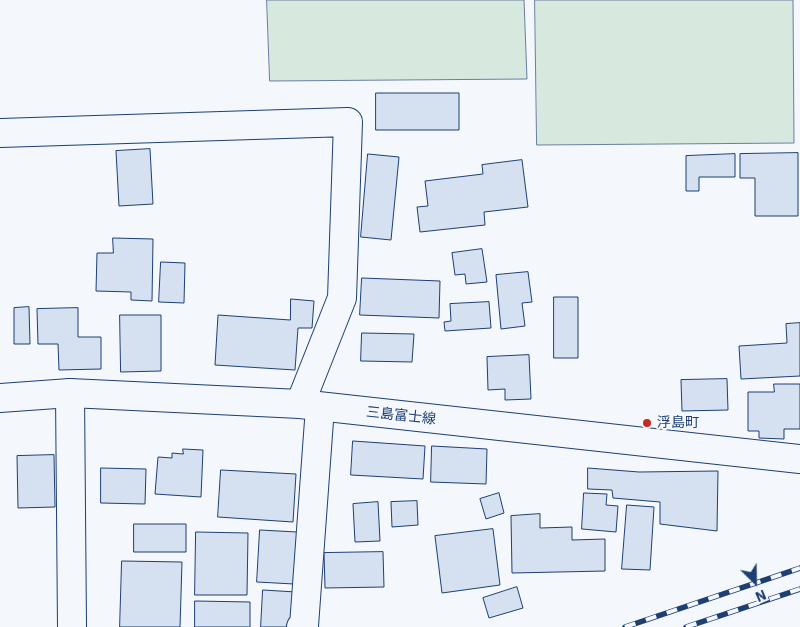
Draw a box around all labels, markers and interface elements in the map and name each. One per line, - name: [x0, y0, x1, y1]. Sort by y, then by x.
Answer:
- street label: 三島富士線: [365, 404, 437, 428]
- place label: 浮島町: [657, 415, 699, 431]
- marker: 浮島町: [641, 417, 653, 429]
- north arrow: [730, 557, 780, 607]
- text: N: [753, 586, 769, 606]

